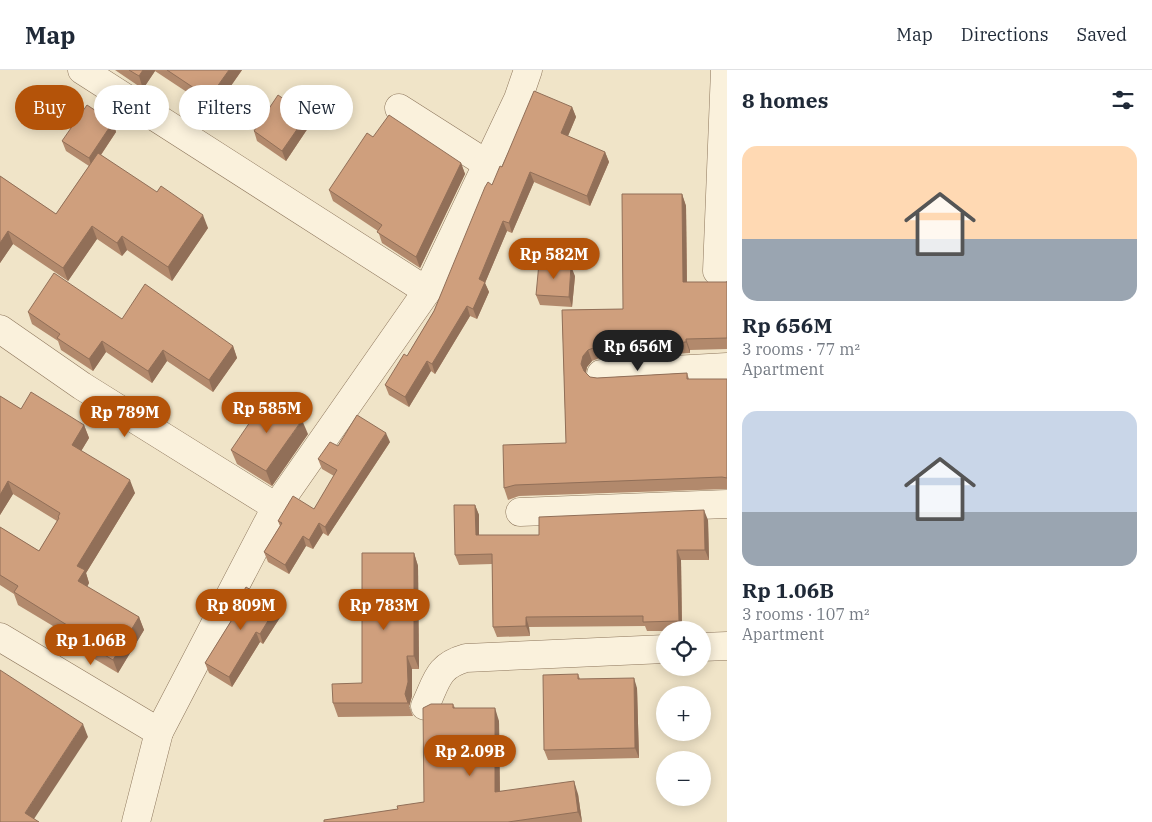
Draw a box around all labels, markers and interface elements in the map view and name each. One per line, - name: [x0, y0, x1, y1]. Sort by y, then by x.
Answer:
- text: Map: [25, 19, 75, 51]
- text: Map: [896, 23, 933, 46]
- text: Directions: [961, 23, 1049, 46]
- text: Saved: [1077, 23, 1127, 46]
- chip: Buy: [15, 85, 84, 130]
- chip: Rent: [94, 85, 169, 130]
- chip: Filters: [179, 85, 270, 130]
- chip: New: [280, 85, 353, 130]
- text: 8 homes: [742, 86, 828, 114]
- icon: filters: [1109, 86, 1137, 114]
- icon: home: [895, 179, 985, 269]
- pin: Rp 582M: [508, 238, 600, 280]
- text: Rp 582M: [520, 244, 588, 264]
- text: Rp 656M: [742, 311, 832, 339]
- pin: Rp 656M: [592, 330, 684, 372]
- text: Rp 656M: [604, 336, 672, 356]
- text: 3 rooms · 77 m²: [742, 339, 860, 359]
- text: Apartment: [742, 359, 824, 379]
- pin: Rp 585M: [221, 392, 313, 434]
- pin: Rp 789M: [79, 396, 171, 438]
- text: Rp 585M: [233, 398, 301, 418]
- text: Rp 789M: [91, 402, 159, 422]
- icon: home: [895, 444, 985, 534]
- text: Rp 1.06B: [742, 576, 834, 604]
- pin: Rp 809M: [195, 588, 287, 631]
- pin: Rp 783M: [338, 588, 430, 631]
- text: Rp 809M: [207, 595, 275, 615]
- text: Rp 783M: [350, 595, 418, 615]
- text: 3 rooms · 107 m²: [742, 604, 870, 624]
- map controls: [656, 621, 711, 806]
- button: locate: [656, 621, 711, 676]
- pin: Rp 1.06B: [39, 624, 143, 666]
- text: Apartment: [742, 624, 824, 644]
- text: Rp 1.06B: [56, 630, 126, 650]
- button: +: [656, 686, 711, 741]
- pin: Rp 2.09B: [418, 734, 522, 777]
- text: Rp 2.09B: [435, 741, 505, 761]
- button: −: [656, 751, 711, 806]

